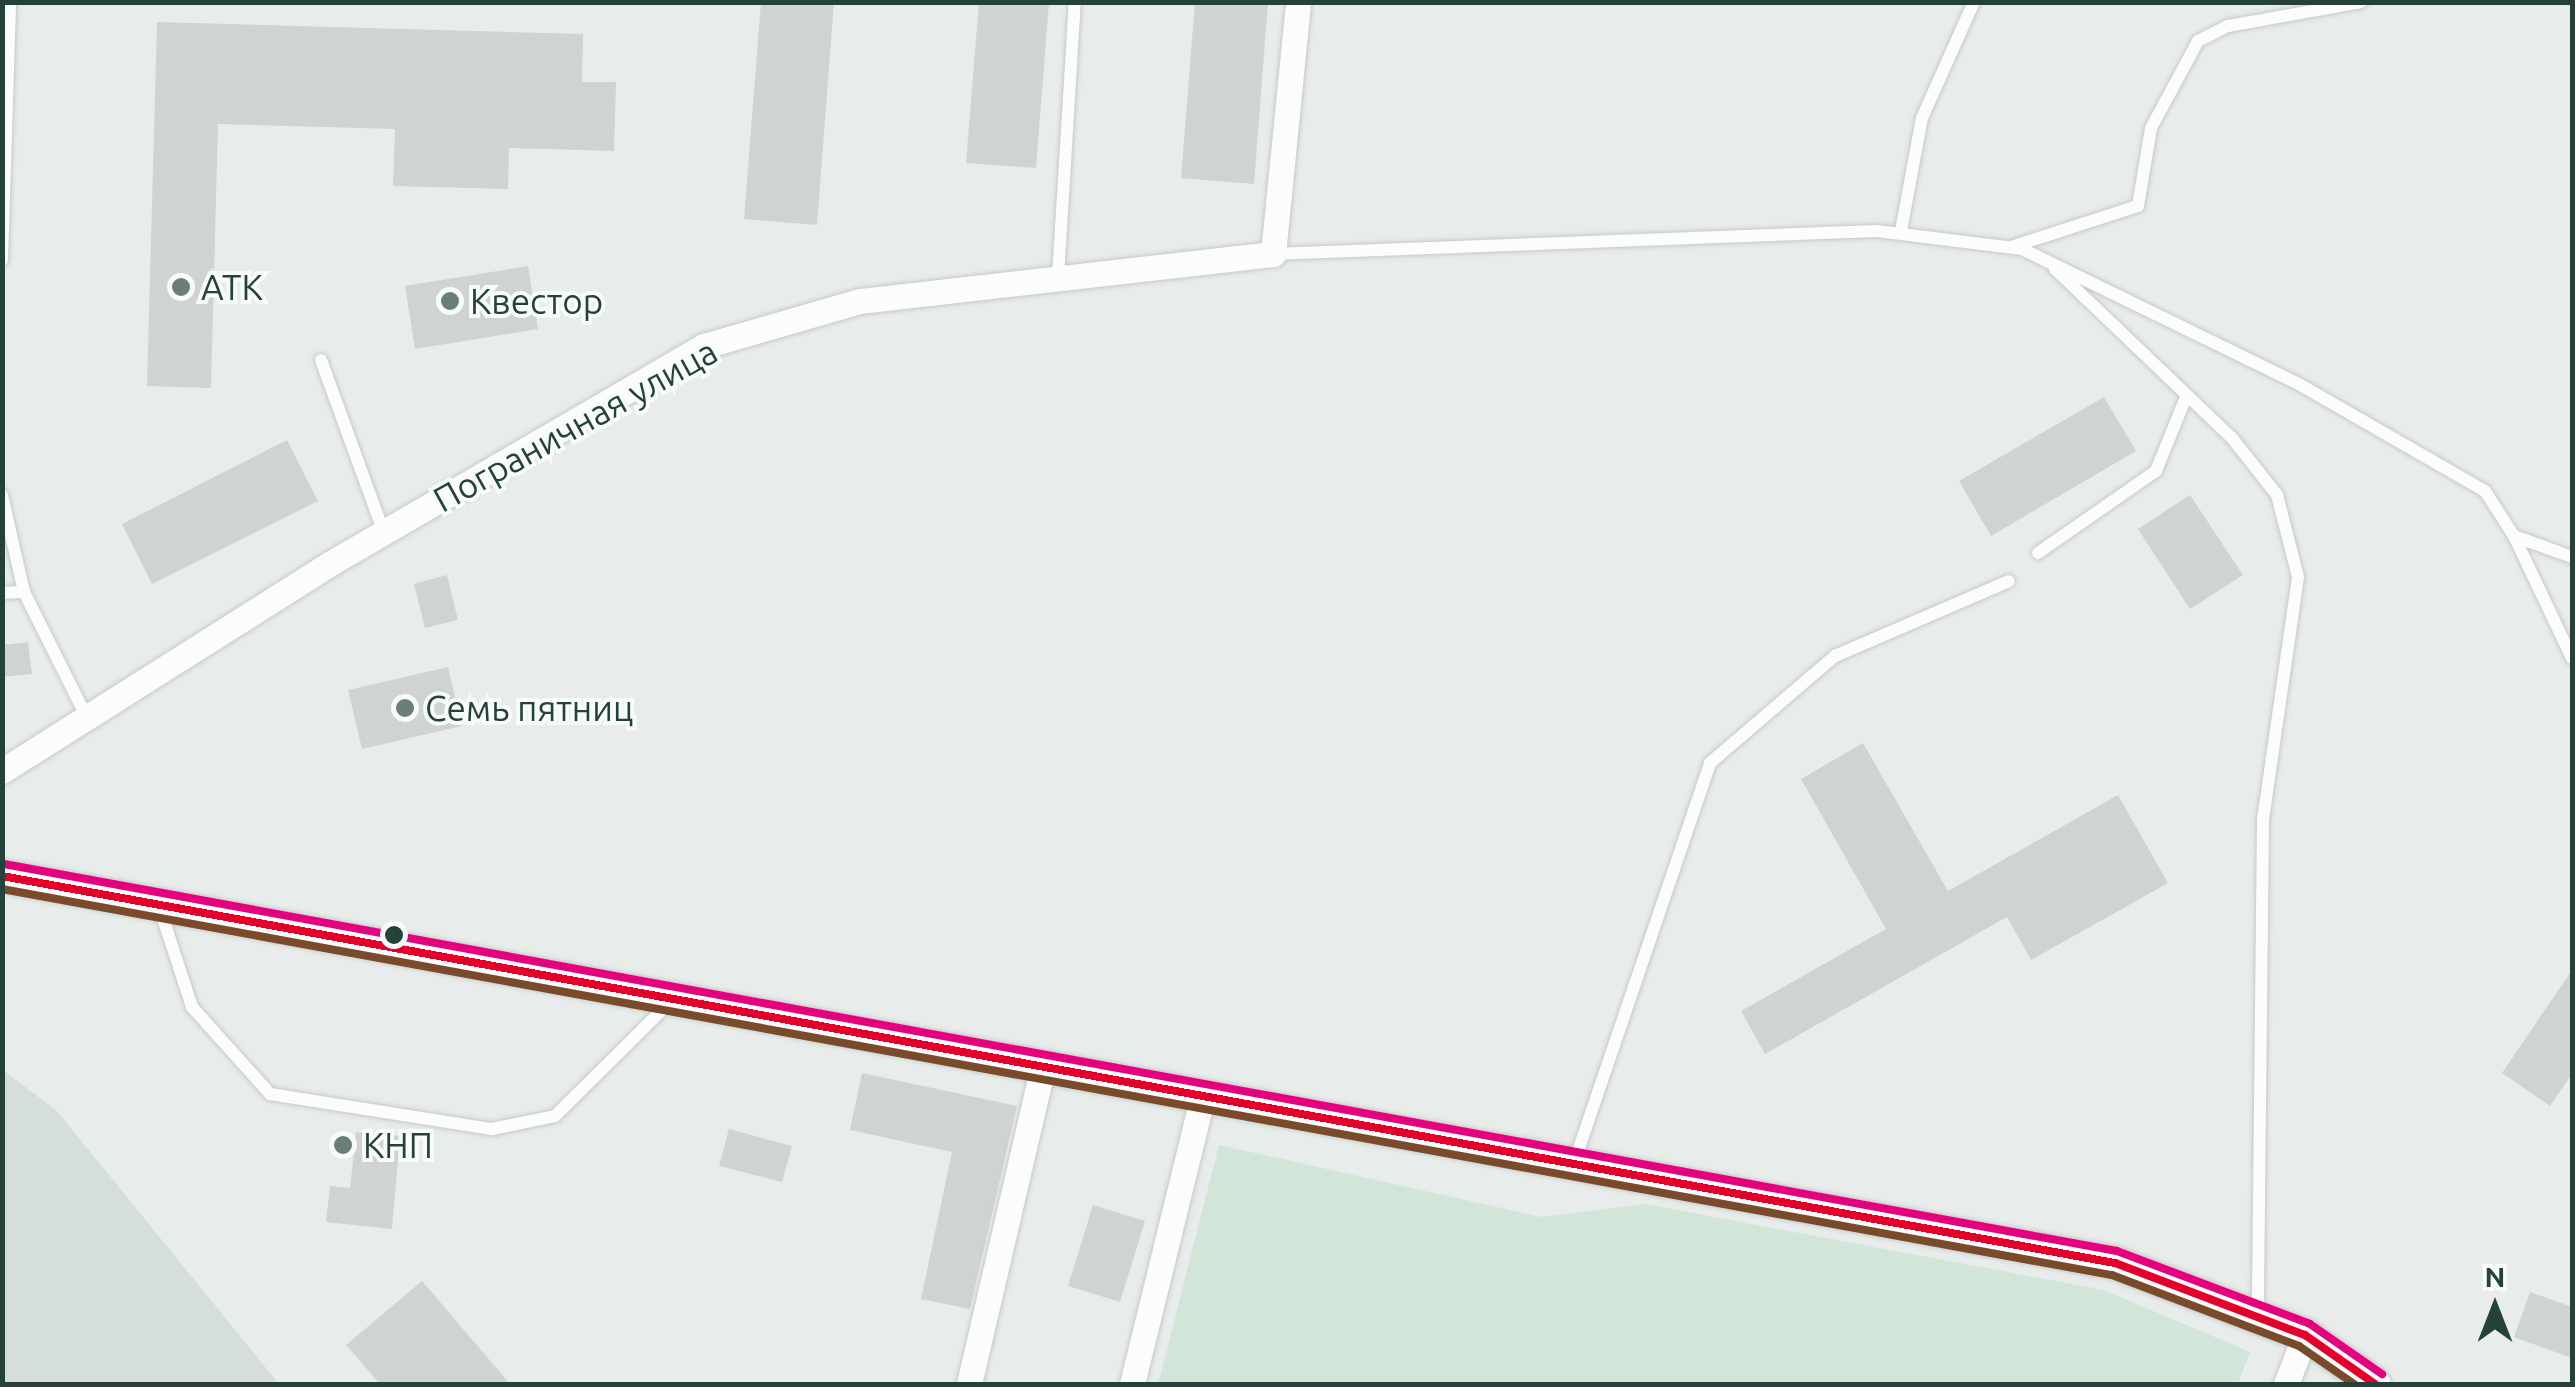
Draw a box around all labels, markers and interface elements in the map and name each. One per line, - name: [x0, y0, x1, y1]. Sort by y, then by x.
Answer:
- place label: АТК: [201, 266, 263, 308]
- marker: АТК: [170, 276, 192, 298]
- place label: Квестор: [470, 280, 603, 322]
- marker: Квестор: [439, 290, 461, 312]
- street label: Пограничная улица: [426, 330, 724, 520]
- place label: Семь пятниц: [425, 687, 633, 729]
- marker: Семь пятниц: [394, 697, 416, 719]
- unlabelled marker: [384, 925, 404, 945]
- place label: КНП: [363, 1124, 433, 1166]
- marker: КНП: [332, 1134, 354, 1156]
- north arrow: [2445, 1257, 2545, 1357]
- text: N: [2485, 1261, 2505, 1292]

